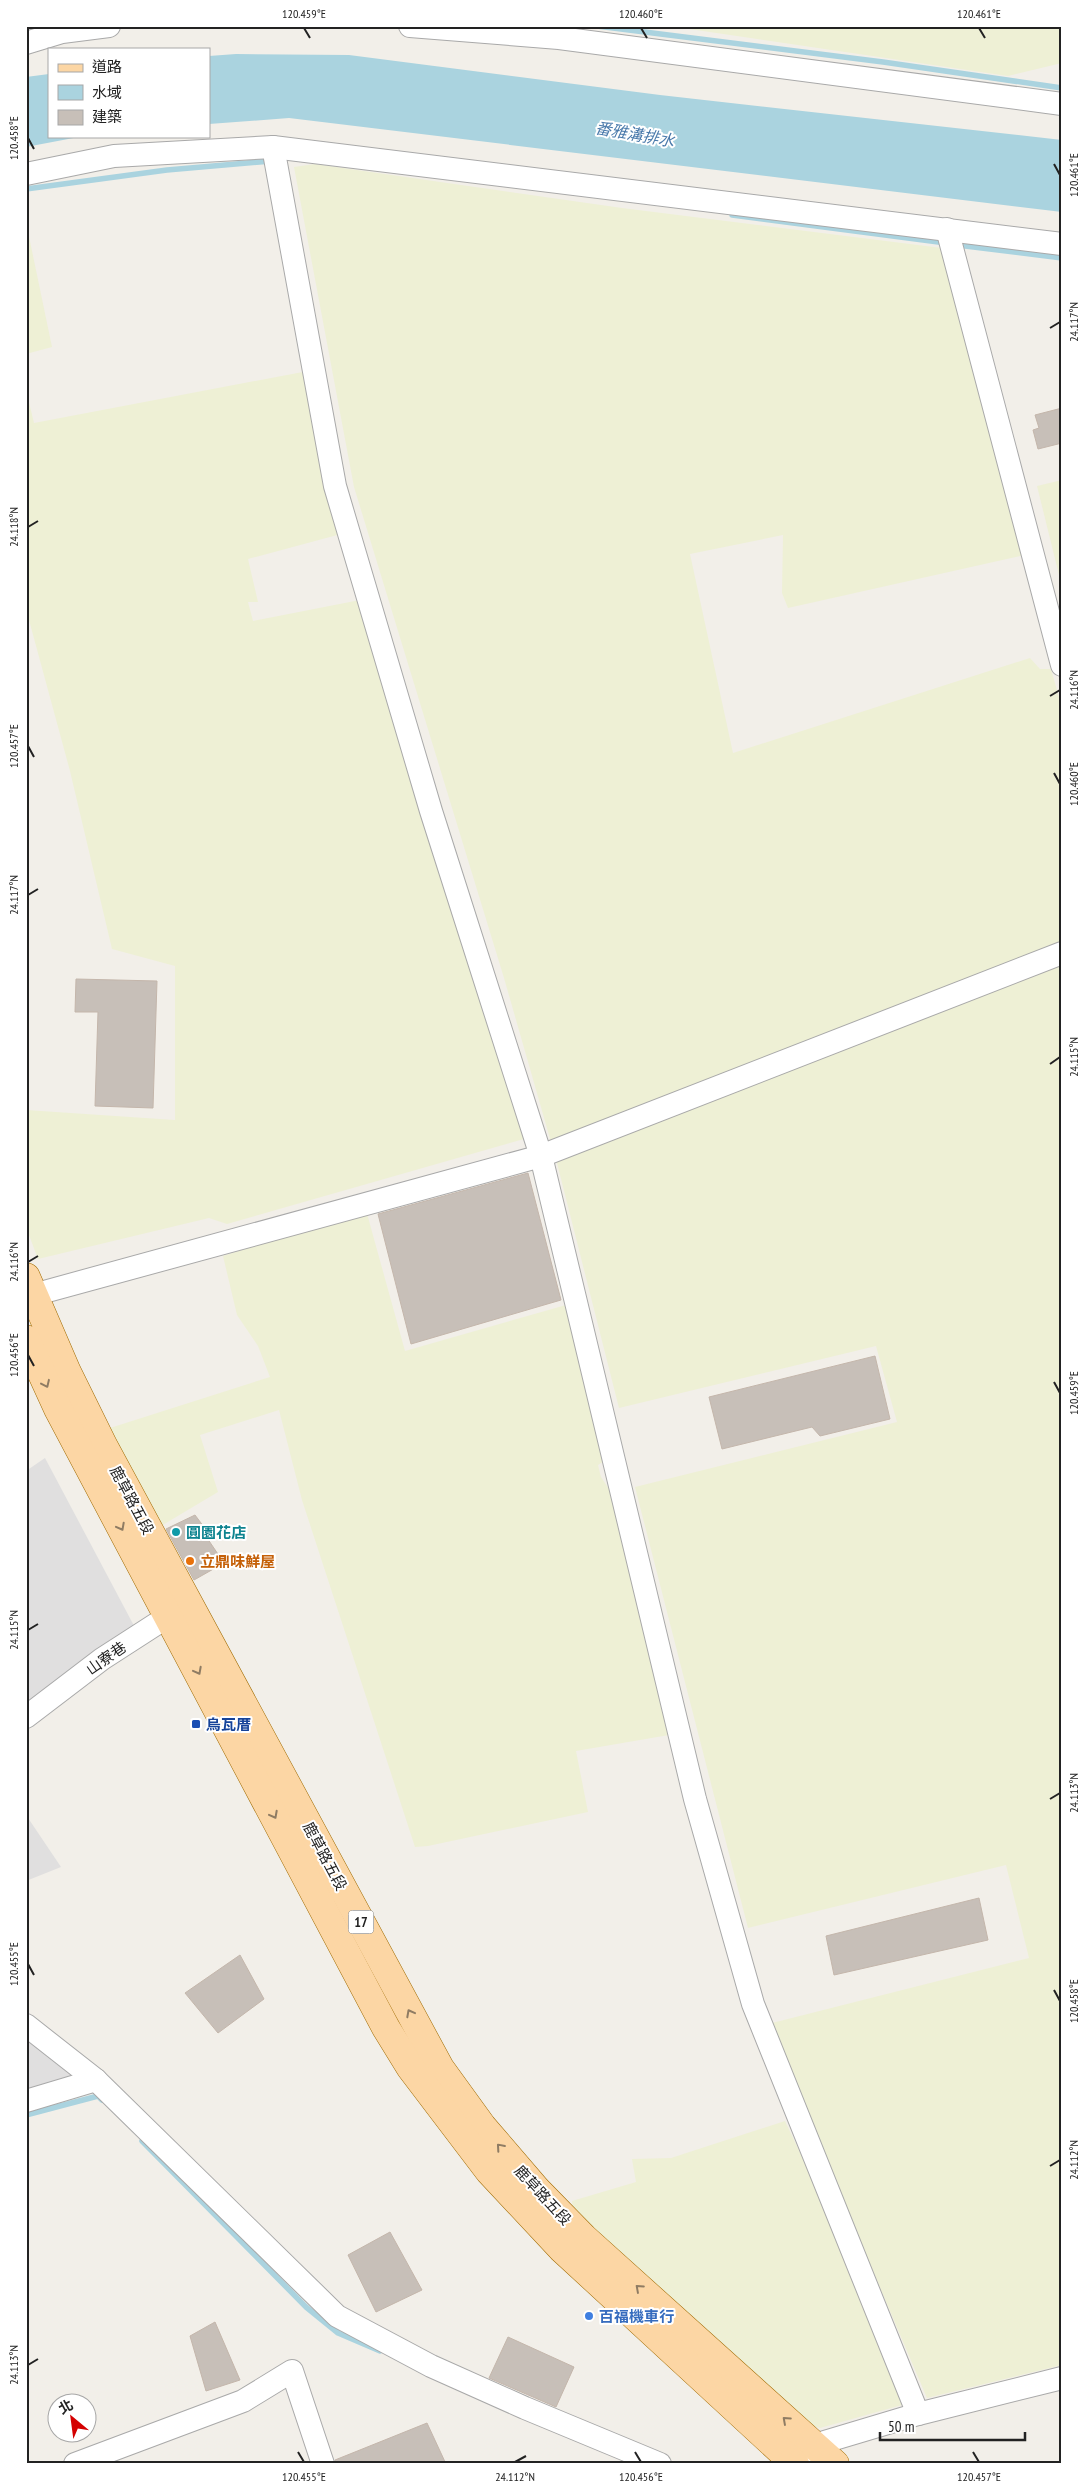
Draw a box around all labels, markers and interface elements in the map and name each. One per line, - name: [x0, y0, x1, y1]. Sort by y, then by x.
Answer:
- text: 120.459°E: [282, 6, 326, 21]
- text: 120.460°E: [619, 6, 663, 21]
- text: 120.461°E: [957, 6, 1001, 21]
- legend: [48, 48, 210, 138]
- text: 道路: [92, 57, 122, 76]
- text: 水域: [92, 83, 122, 102]
- text: 建築: [92, 107, 122, 126]
- text: 120.458°E: [6, 116, 21, 160]
- water label: 番雅溝排水: [594, 117, 677, 151]
- text: 120.461°E: [1066, 153, 1081, 197]
- text: 24.117°N: [1066, 302, 1081, 342]
- text: 24.118°N: [6, 507, 21, 547]
- text: 24.116°N: [1066, 670, 1081, 710]
- text: 120.457°E: [6, 724, 21, 768]
- text: 120.460°E: [1066, 762, 1081, 806]
- text: 24.117°N: [6, 875, 21, 915]
- text: 24.115°N: [1066, 1037, 1081, 1077]
- text: 24.116°N: [6, 1242, 21, 1282]
- text: 120.456°E: [6, 1333, 21, 1377]
- text: 120.459°E: [1066, 1371, 1081, 1415]
- one-way arrow: [40, 1378, 50, 1387]
- street label: 鹿草路五段: [106, 1462, 158, 1538]
- one-way arrow: [115, 1522, 125, 1531]
- place label: 圓園花店: [186, 1523, 246, 1542]
- marker: 圓園花店: [170, 1526, 182, 1538]
- place label: 立鼎味鮮屋: [200, 1552, 275, 1571]
- marker: 立鼎味鮮屋: [184, 1555, 196, 1567]
- text: 24.115°N: [6, 1610, 21, 1650]
- street label: 山寮巷: [82, 1637, 130, 1679]
- one-way arrow: [192, 1666, 202, 1675]
- place label: 烏瓦厝: [206, 1715, 251, 1734]
- marker: 烏瓦厝: [190, 1718, 202, 1730]
- text: 24.113°N: [1066, 1773, 1081, 1813]
- one-way arrow: [268, 1809, 278, 1818]
- street label: 鹿草路五段: [299, 1818, 351, 1894]
- road number: 17: [348, 1910, 374, 1934]
- text: 120.455°E: [6, 1942, 21, 1986]
- text: 120.458°E: [1066, 1979, 1081, 2023]
- one-way arrow: [406, 2009, 416, 2018]
- text: 24.112°N: [1066, 2140, 1081, 2180]
- one-way arrow: [497, 2144, 506, 2153]
- street label: 鹿草路五段: [510, 2161, 576, 2229]
- one-way arrow: [635, 2285, 644, 2294]
- place label: 百福機車行: [599, 2307, 674, 2326]
- marker: 百福機車行: [583, 2310, 595, 2322]
- text: 24.113°N: [6, 2345, 21, 2385]
- north arrow: [48, 2392, 98, 2442]
- text: 北: [55, 2395, 76, 2418]
- scale bar: [880, 2410, 1026, 2442]
- one-way arrow: [782, 2417, 791, 2426]
- text: 50 m: [888, 2417, 914, 2436]
- text: 120.455°E: [282, 2469, 326, 2484]
- text: 24.112°N: [495, 2469, 535, 2484]
- text: 120.456°E: [619, 2469, 663, 2484]
- text: 120.457°E: [957, 2469, 1001, 2484]

